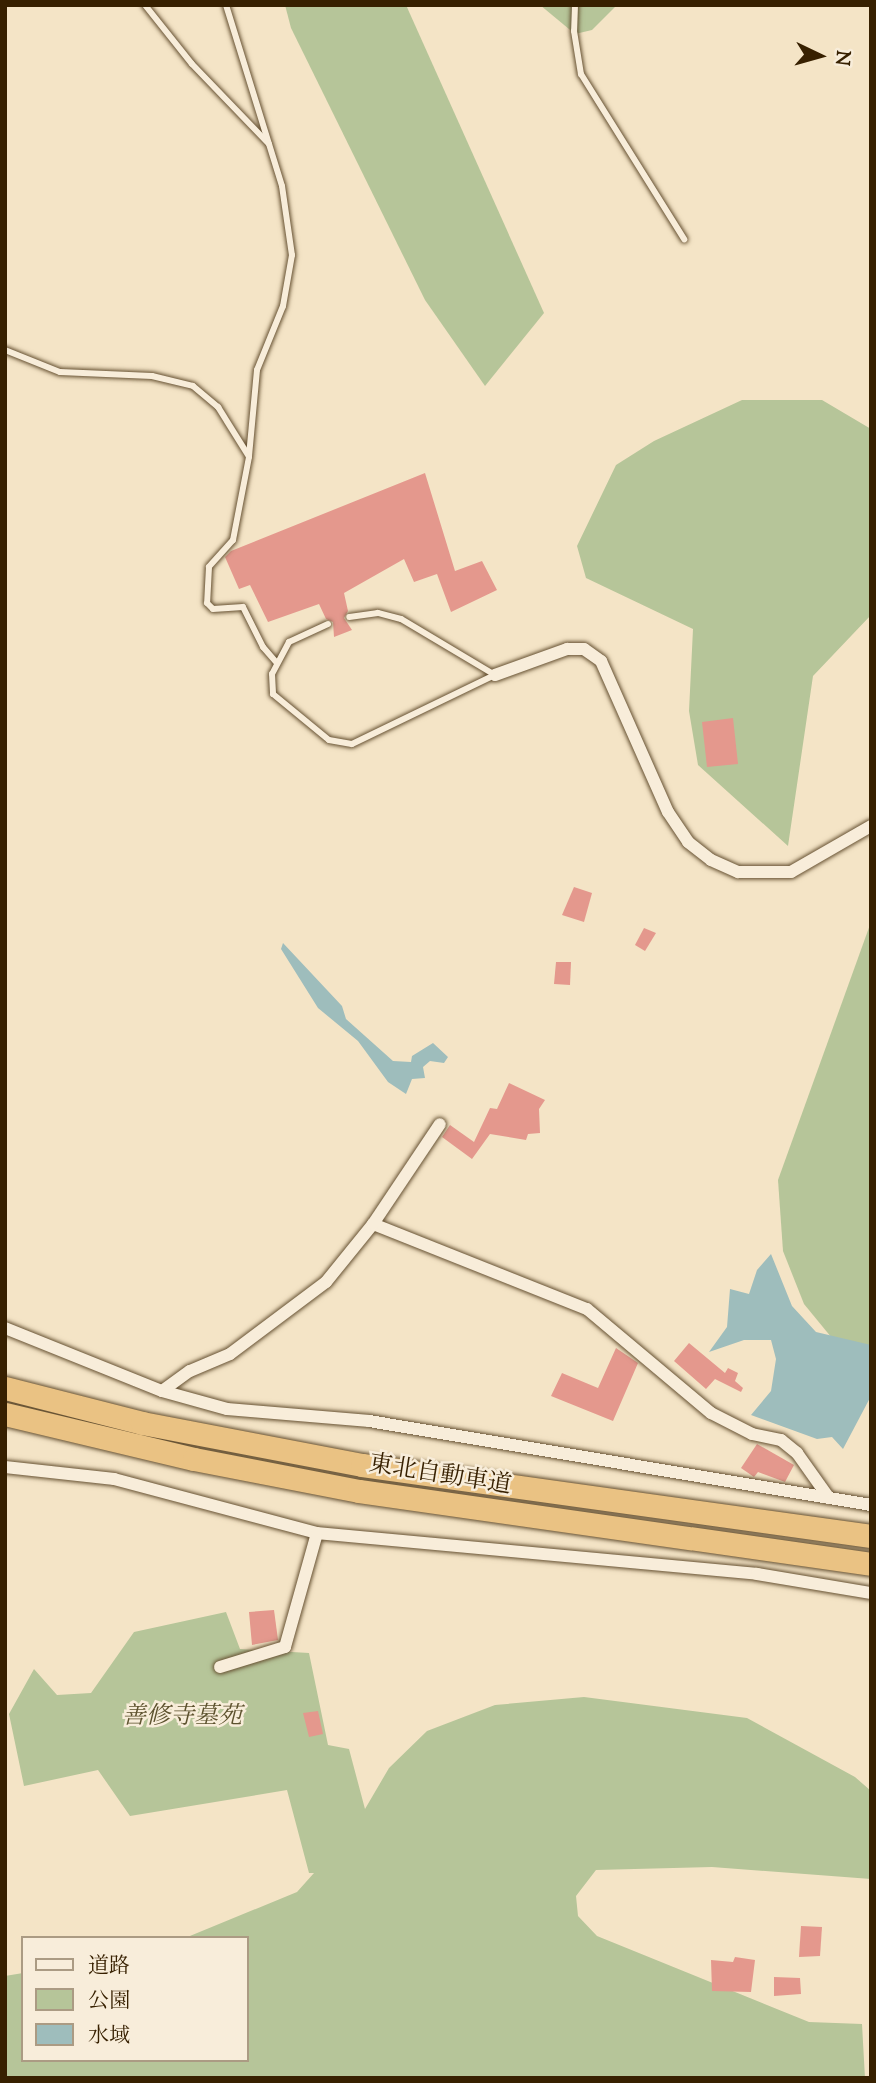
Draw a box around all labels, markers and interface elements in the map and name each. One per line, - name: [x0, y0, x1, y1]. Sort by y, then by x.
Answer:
- north arrow: [785, 21, 855, 91]
- text: N: [827, 49, 856, 67]
- street label: 東北自動車道: [367, 1451, 513, 1501]
- park label: 善修寺墓苑: [122, 1704, 242, 1732]
- legend: [21, 1936, 248, 2062]
- text: 道路: [88, 1952, 130, 1982]
- text: 公園: [88, 1987, 130, 2017]
- text: 水域: [88, 2022, 130, 2052]

